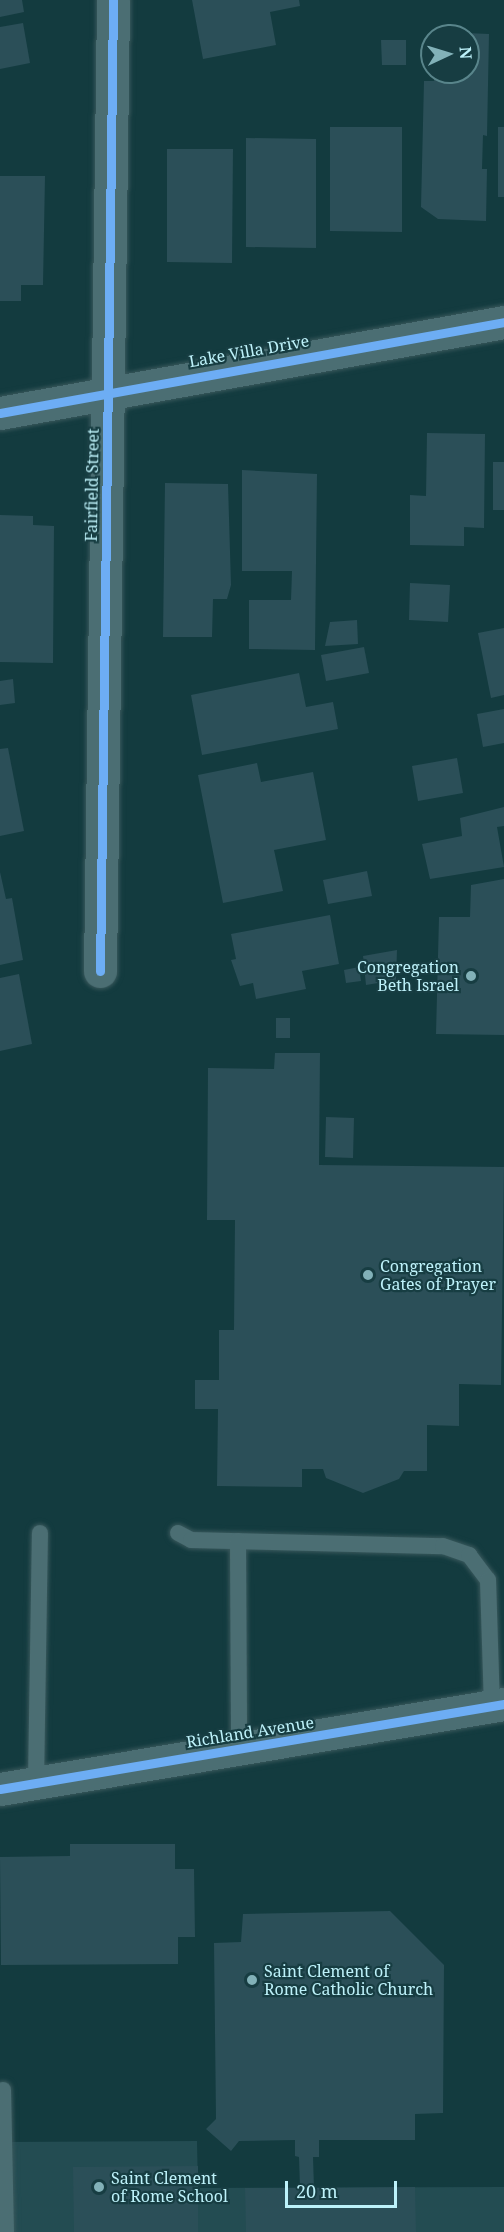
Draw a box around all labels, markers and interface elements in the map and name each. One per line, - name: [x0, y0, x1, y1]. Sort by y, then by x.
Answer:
- north arrow: [420, 24, 480, 84]
- text: N: [455, 46, 477, 60]
- street label: Lake Villa Drive: [187, 331, 311, 371]
- street label: Fairfield Street: [81, 428, 103, 542]
- place label: Congregation Beth Israel: [357, 957, 459, 995]
- marker: Congregation Beth Israel: [464, 969, 478, 983]
- place label: Congregation Gates of Prayer: [380, 1256, 496, 1294]
- marker: Congregation Gates of Prayer: [361, 1268, 375, 1282]
- street label: Richland Avenue: [185, 1712, 315, 1752]
- place label: Saint Clement of Rome Catholic Church: [264, 1961, 433, 1999]
- marker: Saint Clement of Rome Catholic Church: [245, 1973, 259, 1987]
- place label: Saint Clement of Rome School: [111, 2168, 228, 2206]
- scale bar: [288, 2169, 400, 2207]
- text: 20 m: [296, 2179, 338, 2203]
- marker: Saint Clement of Rome School: [92, 2180, 106, 2194]

